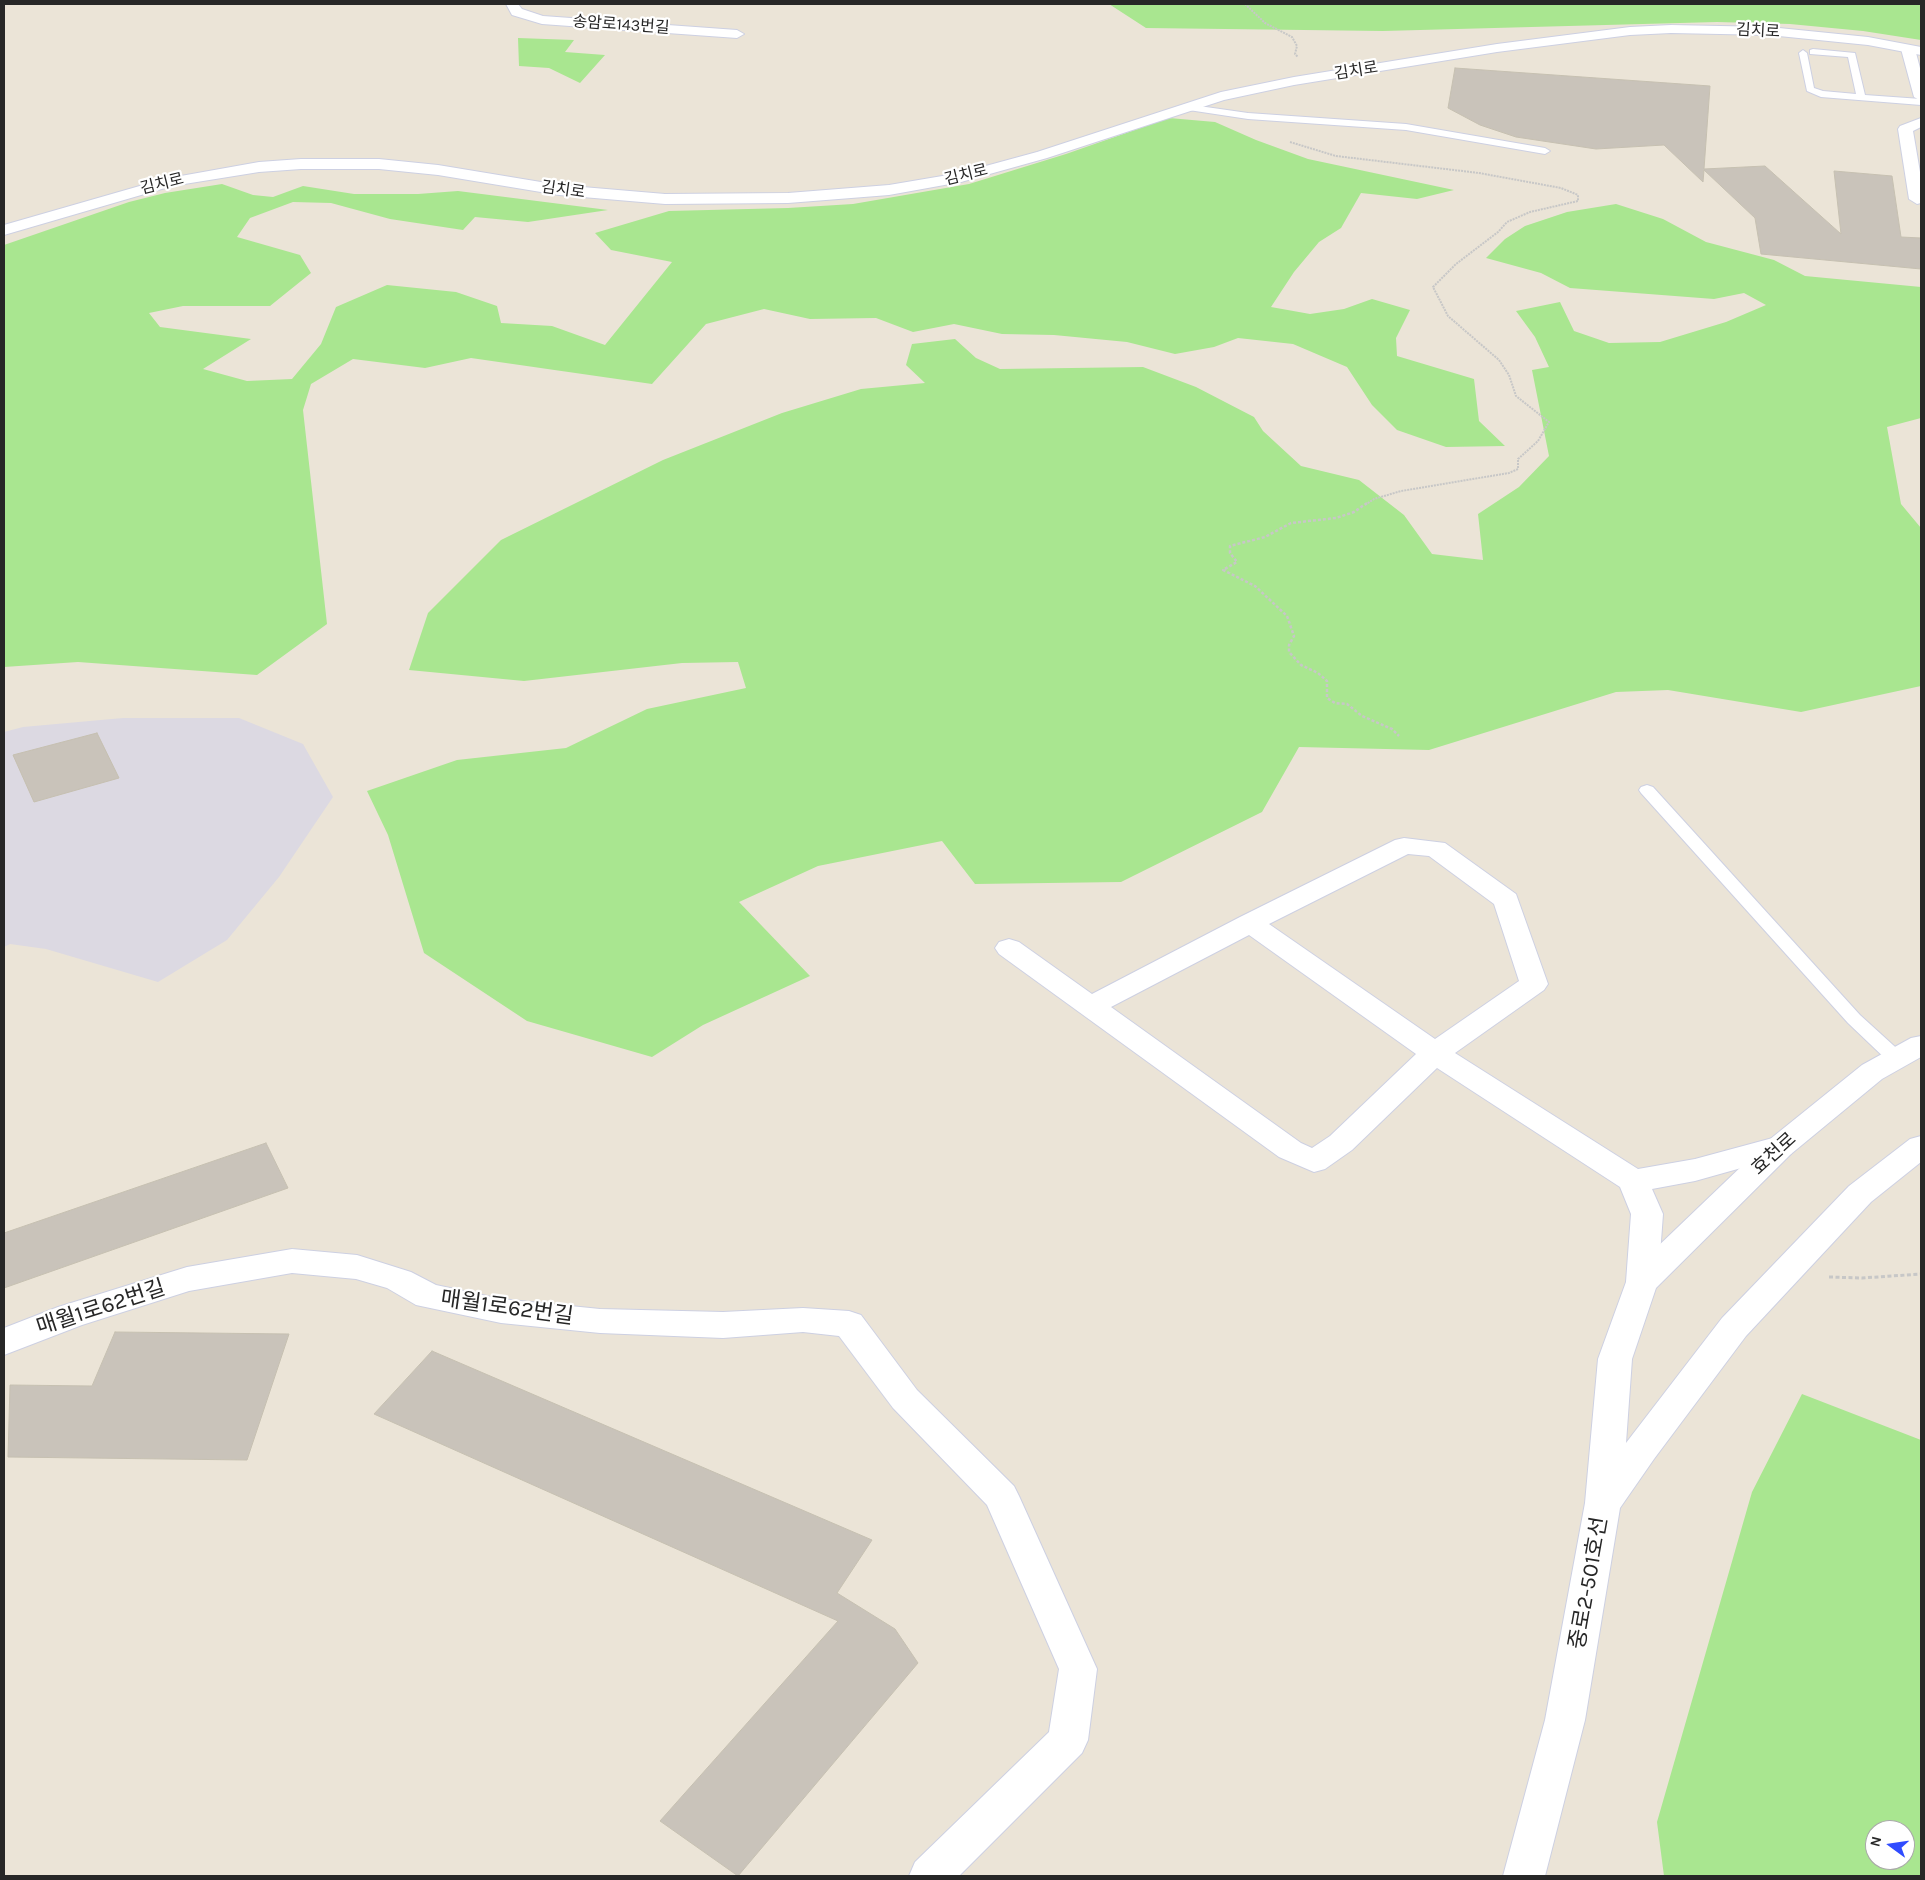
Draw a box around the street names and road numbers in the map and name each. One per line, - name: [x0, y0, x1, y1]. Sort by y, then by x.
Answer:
- street label: 송암로143번길: [572, 12, 670, 38]
- street label: 김치로: [1735, 20, 1781, 42]
- street label: 김치로: [1333, 58, 1379, 84]
- street label: 김치로: [942, 160, 990, 190]
- street label: 김치로: [138, 169, 186, 199]
- street label: 김치로: [540, 177, 586, 203]
- street label: 효천로: [1747, 1128, 1801, 1180]
- street label: 매월1로62번길: [33, 1275, 169, 1341]
- street label: 매월1로62번길: [439, 1286, 575, 1330]
- street label: 중로2-501호선: [1564, 1515, 1614, 1651]

